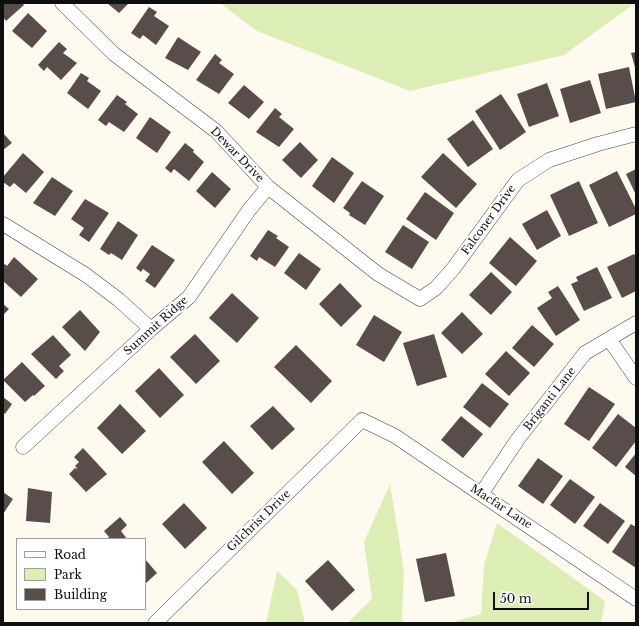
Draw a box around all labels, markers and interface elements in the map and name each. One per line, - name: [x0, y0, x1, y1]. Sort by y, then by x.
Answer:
- street label: Dewar Drive: [208, 125, 266, 185]
- street label: Falconer Drive: [459, 182, 519, 258]
- street label: Summit Ridge: [121, 294, 191, 358]
- street label: Briganti Lane: [521, 365, 579, 433]
- street label: Macfar Lane: [468, 482, 534, 532]
- street label: Gilchrist Drive: [225, 487, 293, 555]
- legend: [16, 538, 146, 610]
- text: Road: [54, 547, 86, 562]
- text: Park: [54, 567, 82, 582]
- scale bar: [495, 584, 591, 610]
- text: Building: [54, 587, 107, 602]
- text: 50 m: [500, 591, 532, 606]

